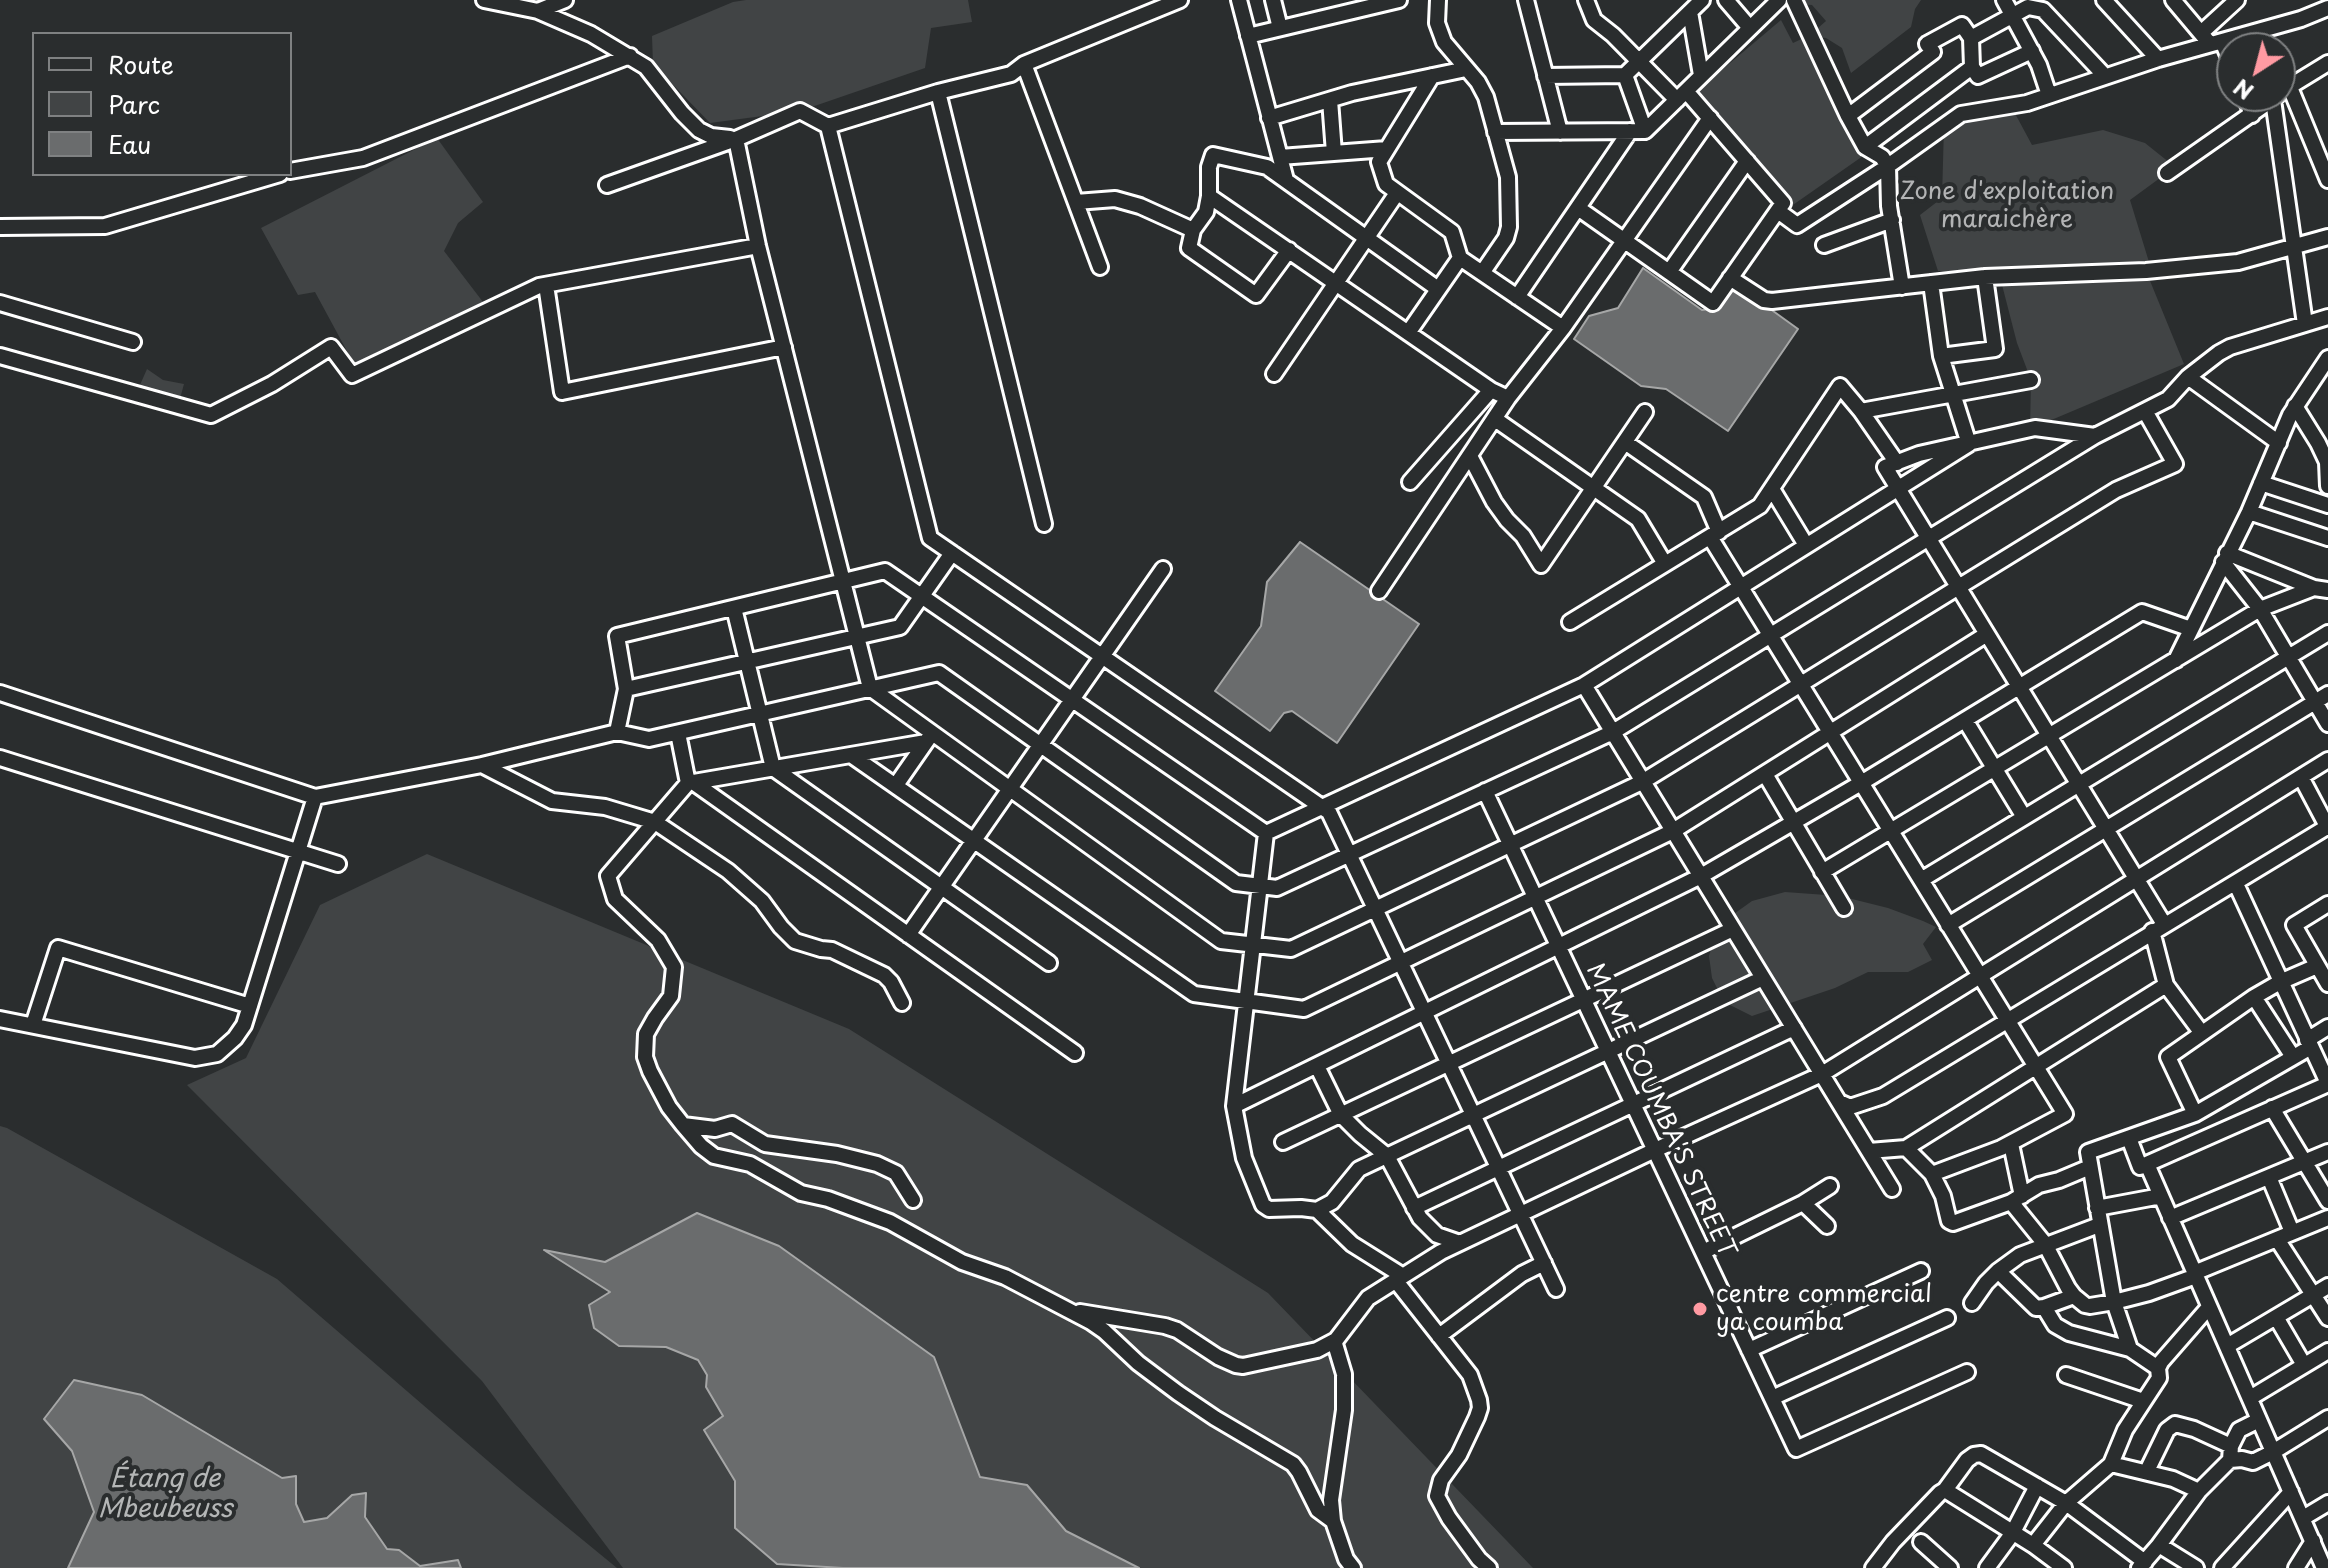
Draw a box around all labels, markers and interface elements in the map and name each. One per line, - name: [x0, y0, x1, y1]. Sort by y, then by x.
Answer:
- legend: [32, 32, 292, 176]
- north arrow: [2216, 32, 2296, 112]
- text: Route: [108, 46, 174, 82]
- text: N: [2226, 72, 2260, 109]
- text: Parc: [108, 86, 160, 122]
- text: Eau: [108, 126, 151, 162]
- park label: Zone d'exploitation maraichère: [1900, 178, 2114, 234]
- street label: MAME COUMBA'S STREET: [1579, 959, 1741, 1263]
- place label: centre commercial ya coumba: [1716, 1281, 1932, 1337]
- marker: centre commercial ya coumba: [1691, 1300, 1709, 1318]
- water label: Étang de Mbeubeuss: [98, 1464, 232, 1526]

